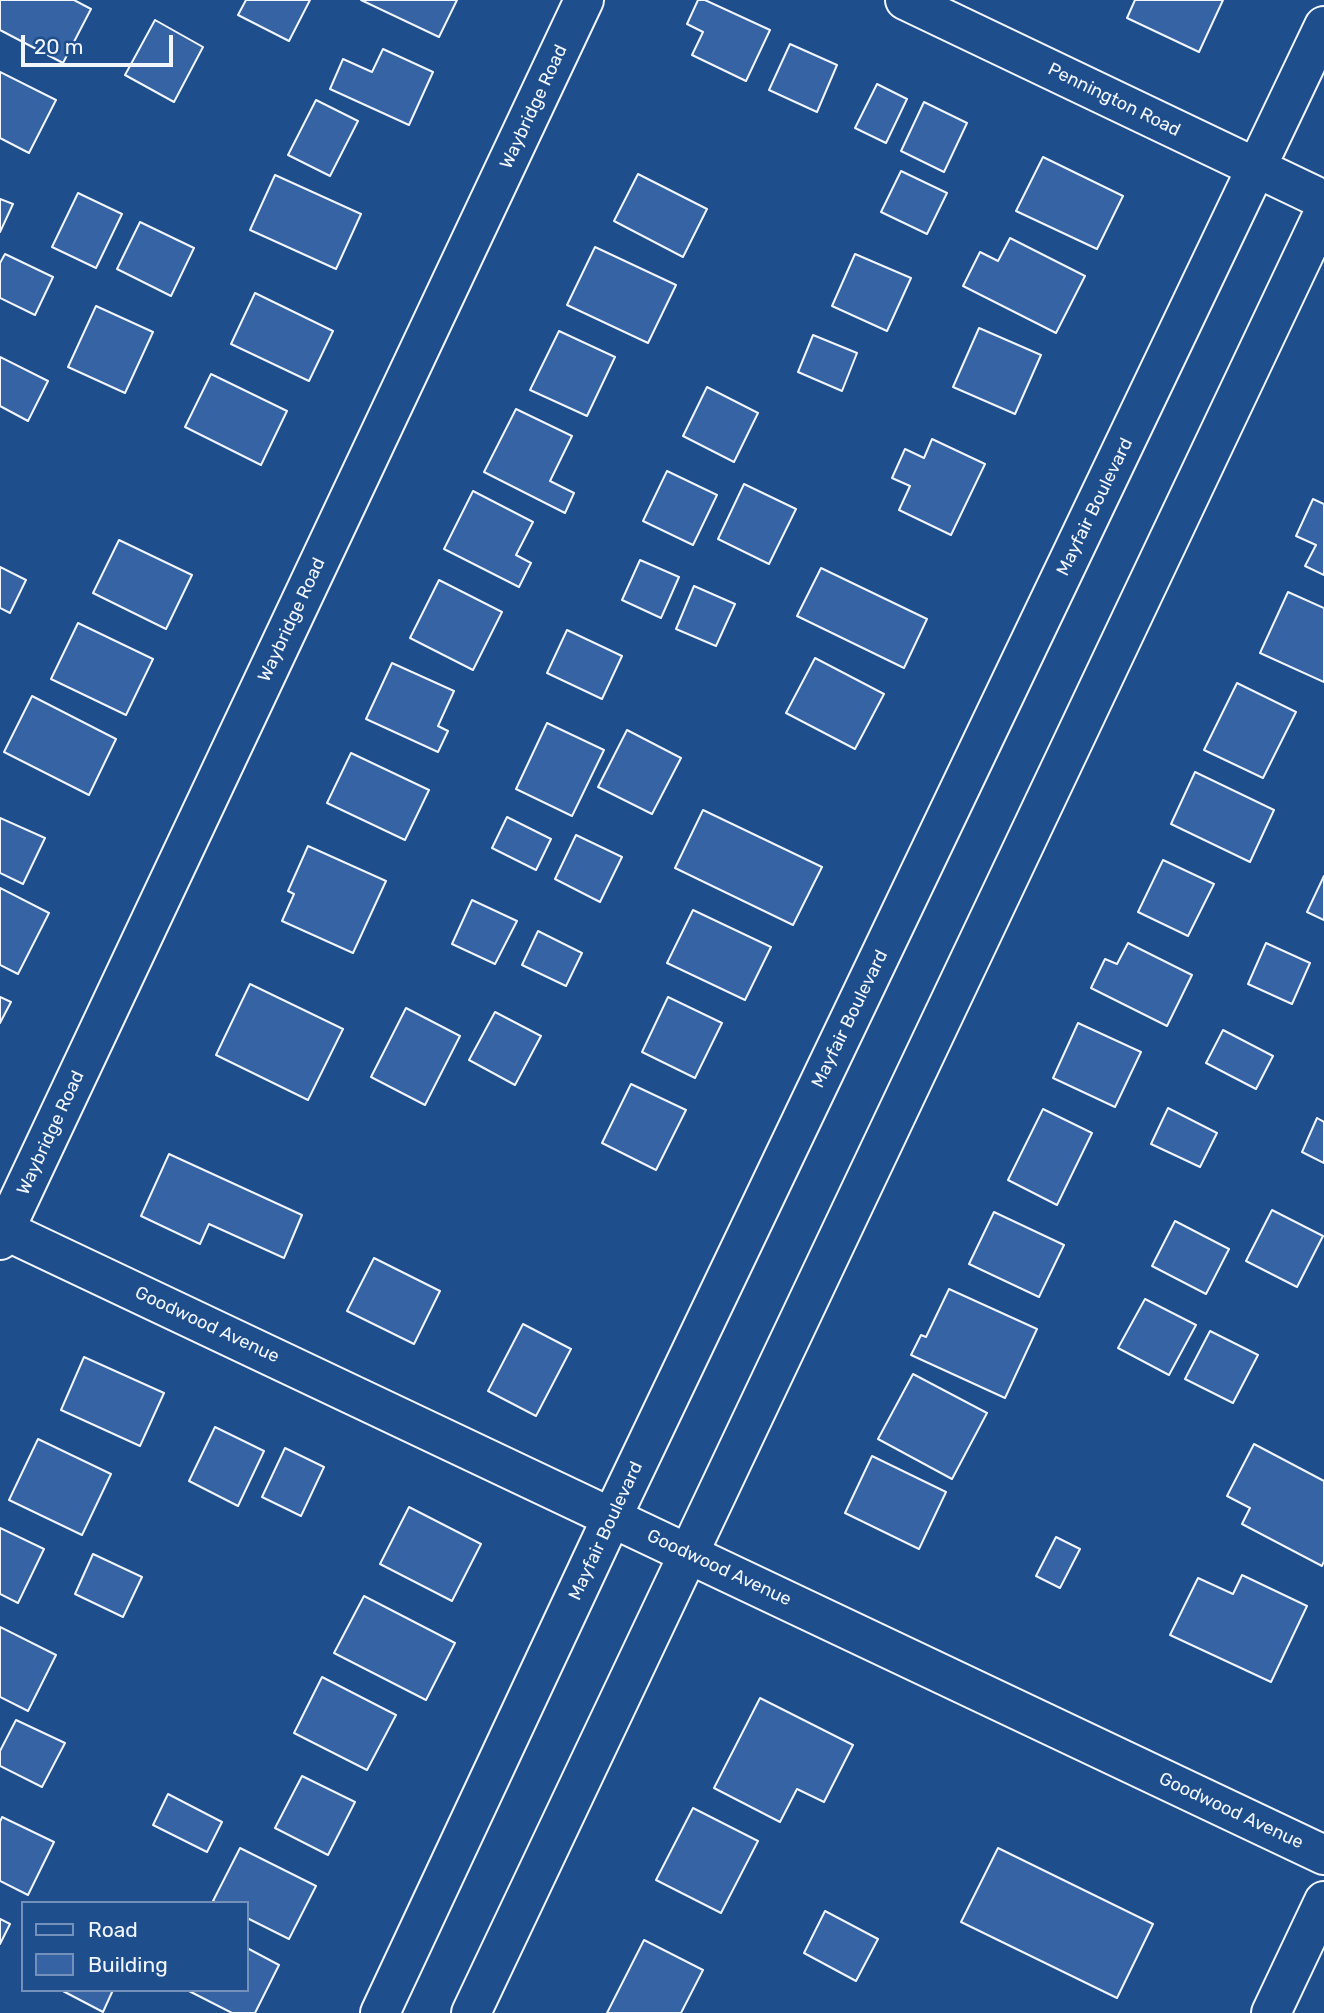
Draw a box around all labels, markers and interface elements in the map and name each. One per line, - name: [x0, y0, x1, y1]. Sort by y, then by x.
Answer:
- scale bar: [24, 21, 177, 65]
- text: 20 m: [34, 34, 83, 59]
- street label: Waybridge Road: [496, 42, 572, 172]
- street label: Pennington Road: [1044, 59, 1184, 141]
- street label: Mayfair Boulevard: [1052, 435, 1138, 579]
- street label: Waybridge Road: [254, 555, 330, 685]
- street label: Mayfair Boulevard: [807, 947, 893, 1091]
- street label: Waybridge Road: [13, 1068, 89, 1198]
- street label: Goodwood Avenue: [131, 1282, 283, 1368]
- street label: Mayfair Boulevard: [564, 1458, 648, 1604]
- street label: Goodwood Avenue: [643, 1525, 795, 1611]
- street label: Goodwood Avenue: [1155, 1768, 1307, 1854]
- legend: [21, 1901, 248, 1992]
- text: Road: [88, 1917, 138, 1942]
- text: Building: [88, 1952, 168, 1977]

